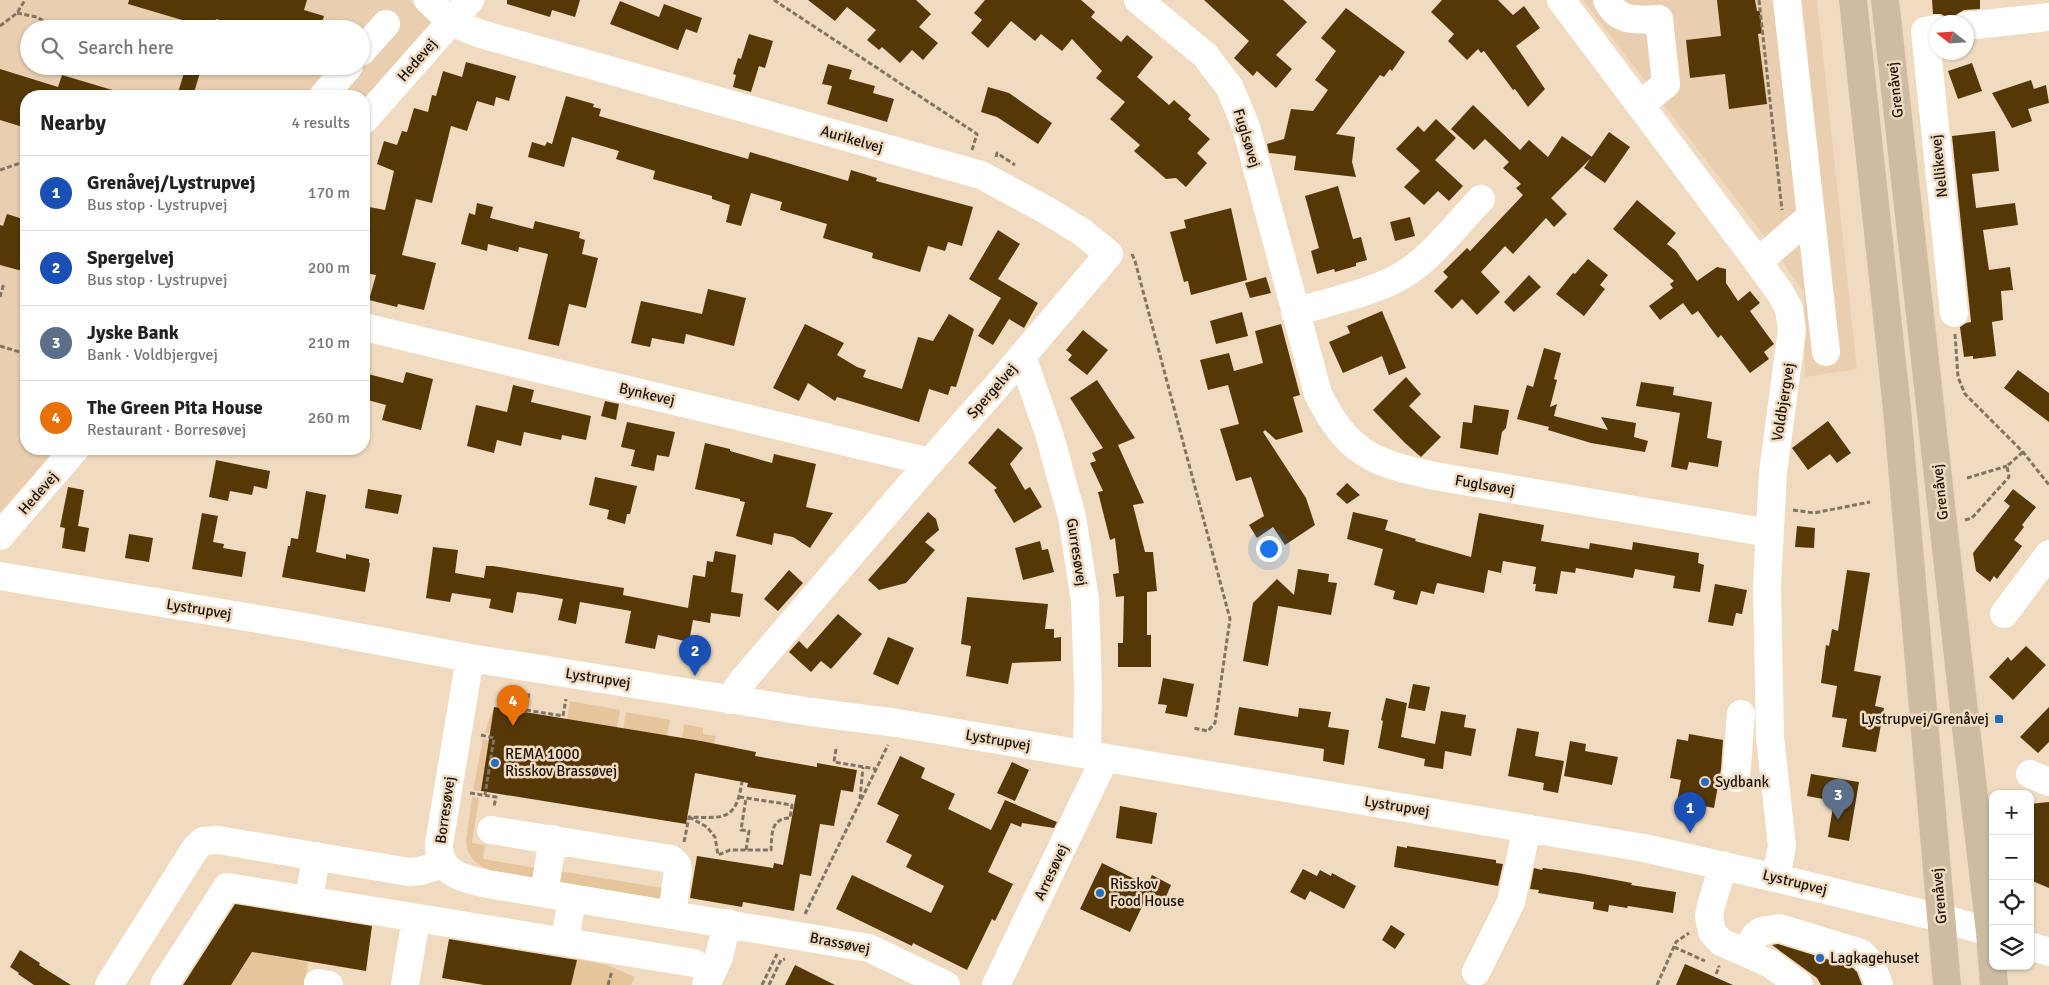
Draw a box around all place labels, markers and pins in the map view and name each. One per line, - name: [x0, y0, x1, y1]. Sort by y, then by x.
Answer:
- pin: 2: [679, 635, 711, 676]
- pin: 4: [497, 685, 529, 726]
- place label: Lystrupvej/Grenåvej: [1861, 710, 1989, 728]
- marker: Lystrupvej/Grenåvej: [1993, 713, 2005, 725]
- place label: REMA 1000 Risskov Brassøvej: [505, 745, 617, 780]
- marker: REMA 1000 Risskov Brassøvej: [489, 757, 501, 769]
- place label: Sydbank: [1715, 773, 1770, 791]
- marker: Sydbank: [1699, 776, 1711, 788]
- pin: 3: [1822, 779, 1854, 820]
- pin: 1: [1674, 792, 1706, 833]
- place label: Risskov Food House: [1110, 875, 1184, 910]
- marker: Risskov Food House: [1094, 887, 1106, 899]
- place label: Lagkagehuset: [1830, 949, 1919, 967]
- marker: Lagkagehuset: [1814, 952, 1826, 964]

